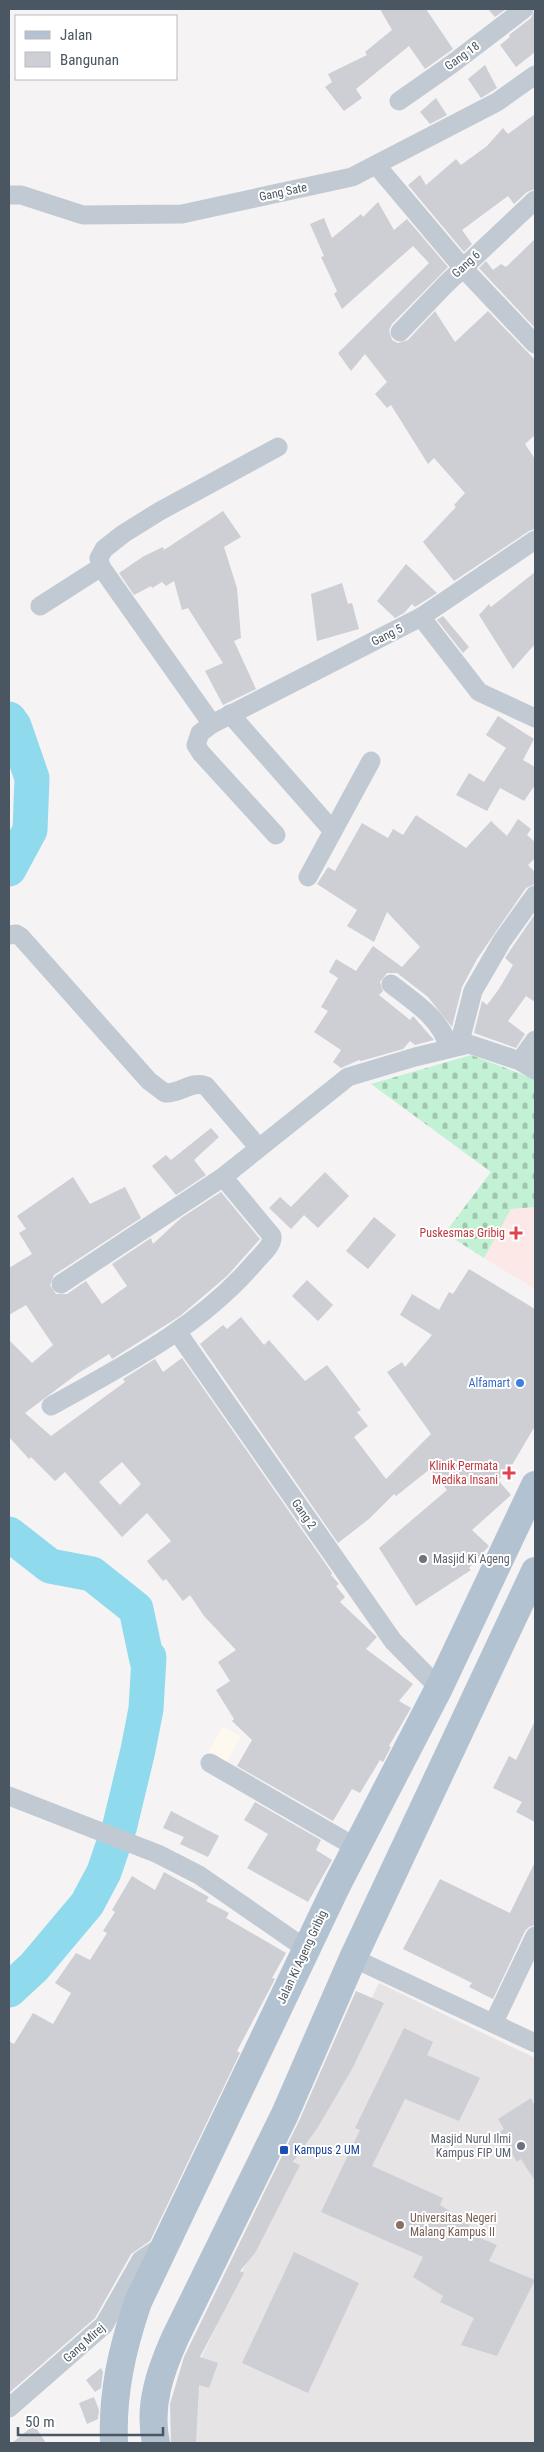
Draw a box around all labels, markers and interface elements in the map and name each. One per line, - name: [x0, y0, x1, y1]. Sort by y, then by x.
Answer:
- legend: [15, 15, 178, 80]
- text: Jalan: [60, 26, 92, 44]
- street label: Gang 18: [442, 39, 482, 73]
- text: Bangunan: [60, 51, 119, 69]
- street label: Gang Sate: [258, 180, 309, 204]
- street label: Gang 6: [449, 247, 483, 280]
- street label: Gang 5: [369, 621, 405, 649]
- place label: Puskesmas Gribig: [420, 1226, 505, 1240]
- marker: Puskesmas Gribig: [509, 1226, 523, 1240]
- place label: Alfamart: [468, 1376, 510, 1390]
- marker: Alfamart: [514, 1377, 526, 1389]
- place label: Klinik Permata Medika Insani: [429, 1459, 498, 1487]
- marker: Klinik Permata Medika Insani: [502, 1466, 516, 1480]
- street label: Gang 2: [289, 1496, 319, 1532]
- place label: Masjid Ki Ageng: [433, 1552, 510, 1566]
- marker: Masjid Ki Ageng: [417, 1553, 429, 1565]
- street label: Jalan Ki Ageng Gribig: [274, 1908, 330, 2006]
- place label: Masjid Nurul Ilmi Kampus FIP UM: [431, 2132, 511, 2160]
- marker: Masjid Nurul Ilmi Kampus FIP UM: [515, 2140, 527, 2152]
- place label: Kampus 2 UM: [294, 2143, 360, 2157]
- marker: Kampus 2 UM: [278, 2144, 290, 2156]
- place label: Universitas Negeri Malang Kampus II: [410, 2211, 496, 2239]
- marker: Universitas Negeri Malang Kampus II: [394, 2219, 406, 2231]
- street label: Gang Mirej: [60, 2321, 108, 2365]
- scale bar: [18, 2404, 162, 2436]
- text: 50 m: [25, 2413, 55, 2431]

